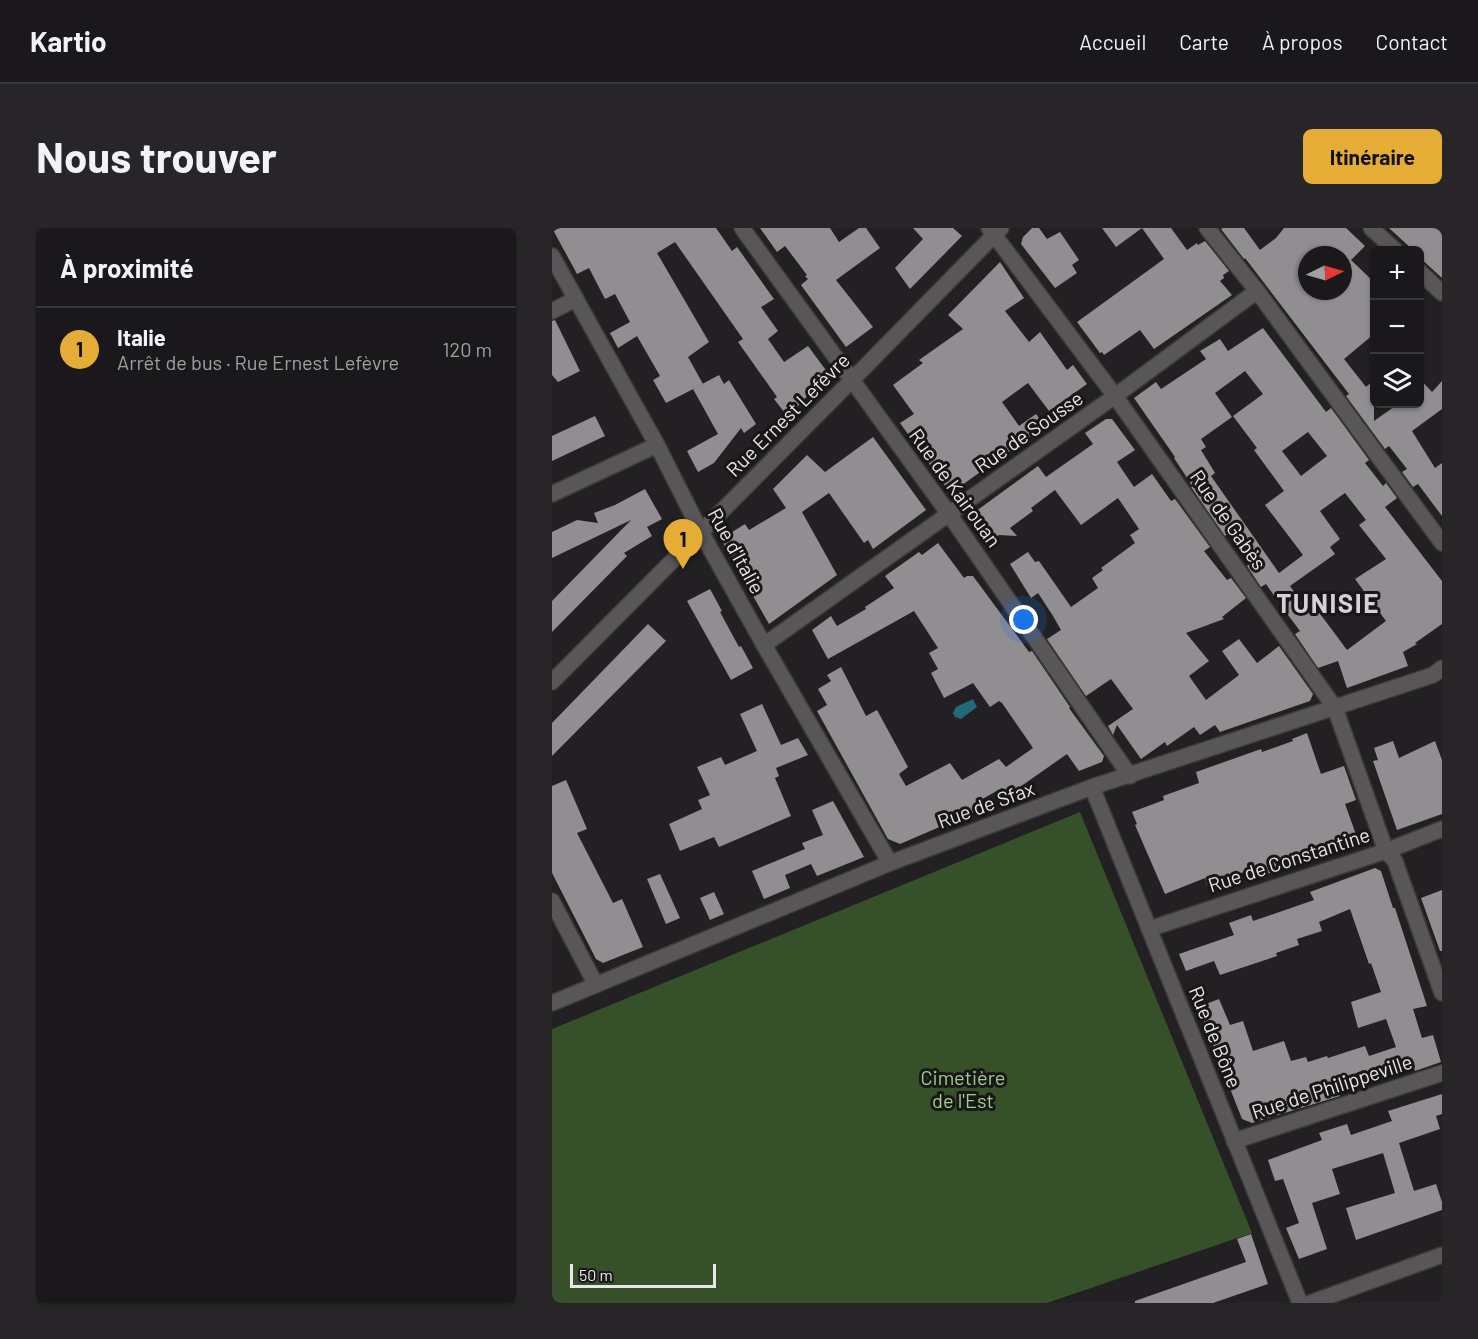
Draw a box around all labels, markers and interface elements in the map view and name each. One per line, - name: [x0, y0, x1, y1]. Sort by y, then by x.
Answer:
- text: Kartio: [30, 24, 107, 58]
- text: Accueil: [1079, 29, 1146, 54]
- text: Carte: [1179, 29, 1229, 54]
- text: À propos: [1262, 29, 1343, 54]
- text: Contact: [1376, 29, 1448, 54]
- button: Itinéraire: [1303, 129, 1442, 184]
- text: Nous trouver: [36, 131, 277, 181]
- north arrow: [1298, 246, 1352, 300]
- map controls: [1370, 246, 1424, 408]
- button: +: [1370, 246, 1424, 300]
- text: À proximité: [60, 252, 194, 283]
- button: −: [1370, 300, 1424, 354]
- text: Italie: [117, 324, 166, 350]
- text: 1: [76, 337, 83, 361]
- text: 120 m: [442, 337, 492, 361]
- street label: Rue Ernest Lefèvre: [721, 348, 854, 481]
- text: Arrêt de bus · Rue Ernest Lefèvre: [117, 350, 399, 374]
- button: layers: [1370, 354, 1424, 408]
- street label: Rue de Sousse: [970, 385, 1087, 477]
- street label: Rue de Kairouan: [905, 424, 1007, 551]
- street label: Rue de Gabès: [1186, 465, 1272, 574]
- street label: Rue d'Italie: [704, 503, 770, 598]
- pin: 1: [664, 520, 702, 569]
- district label: TUNISIE: [1276, 587, 1380, 618]
- your location: [1009, 605, 1038, 634]
- street label: Rue de Sfax: [934, 775, 1038, 833]
- street label: Rue de Constantine: [1205, 822, 1373, 897]
- street label: Rue de Bône: [1185, 982, 1247, 1091]
- street label: Rue de Philippeville: [1248, 1049, 1415, 1123]
- park label: Cimetière de l'Est: [920, 1065, 1006, 1112]
- scale bar: [570, 1261, 716, 1288]
- text: 50 m: [579, 1265, 613, 1284]

